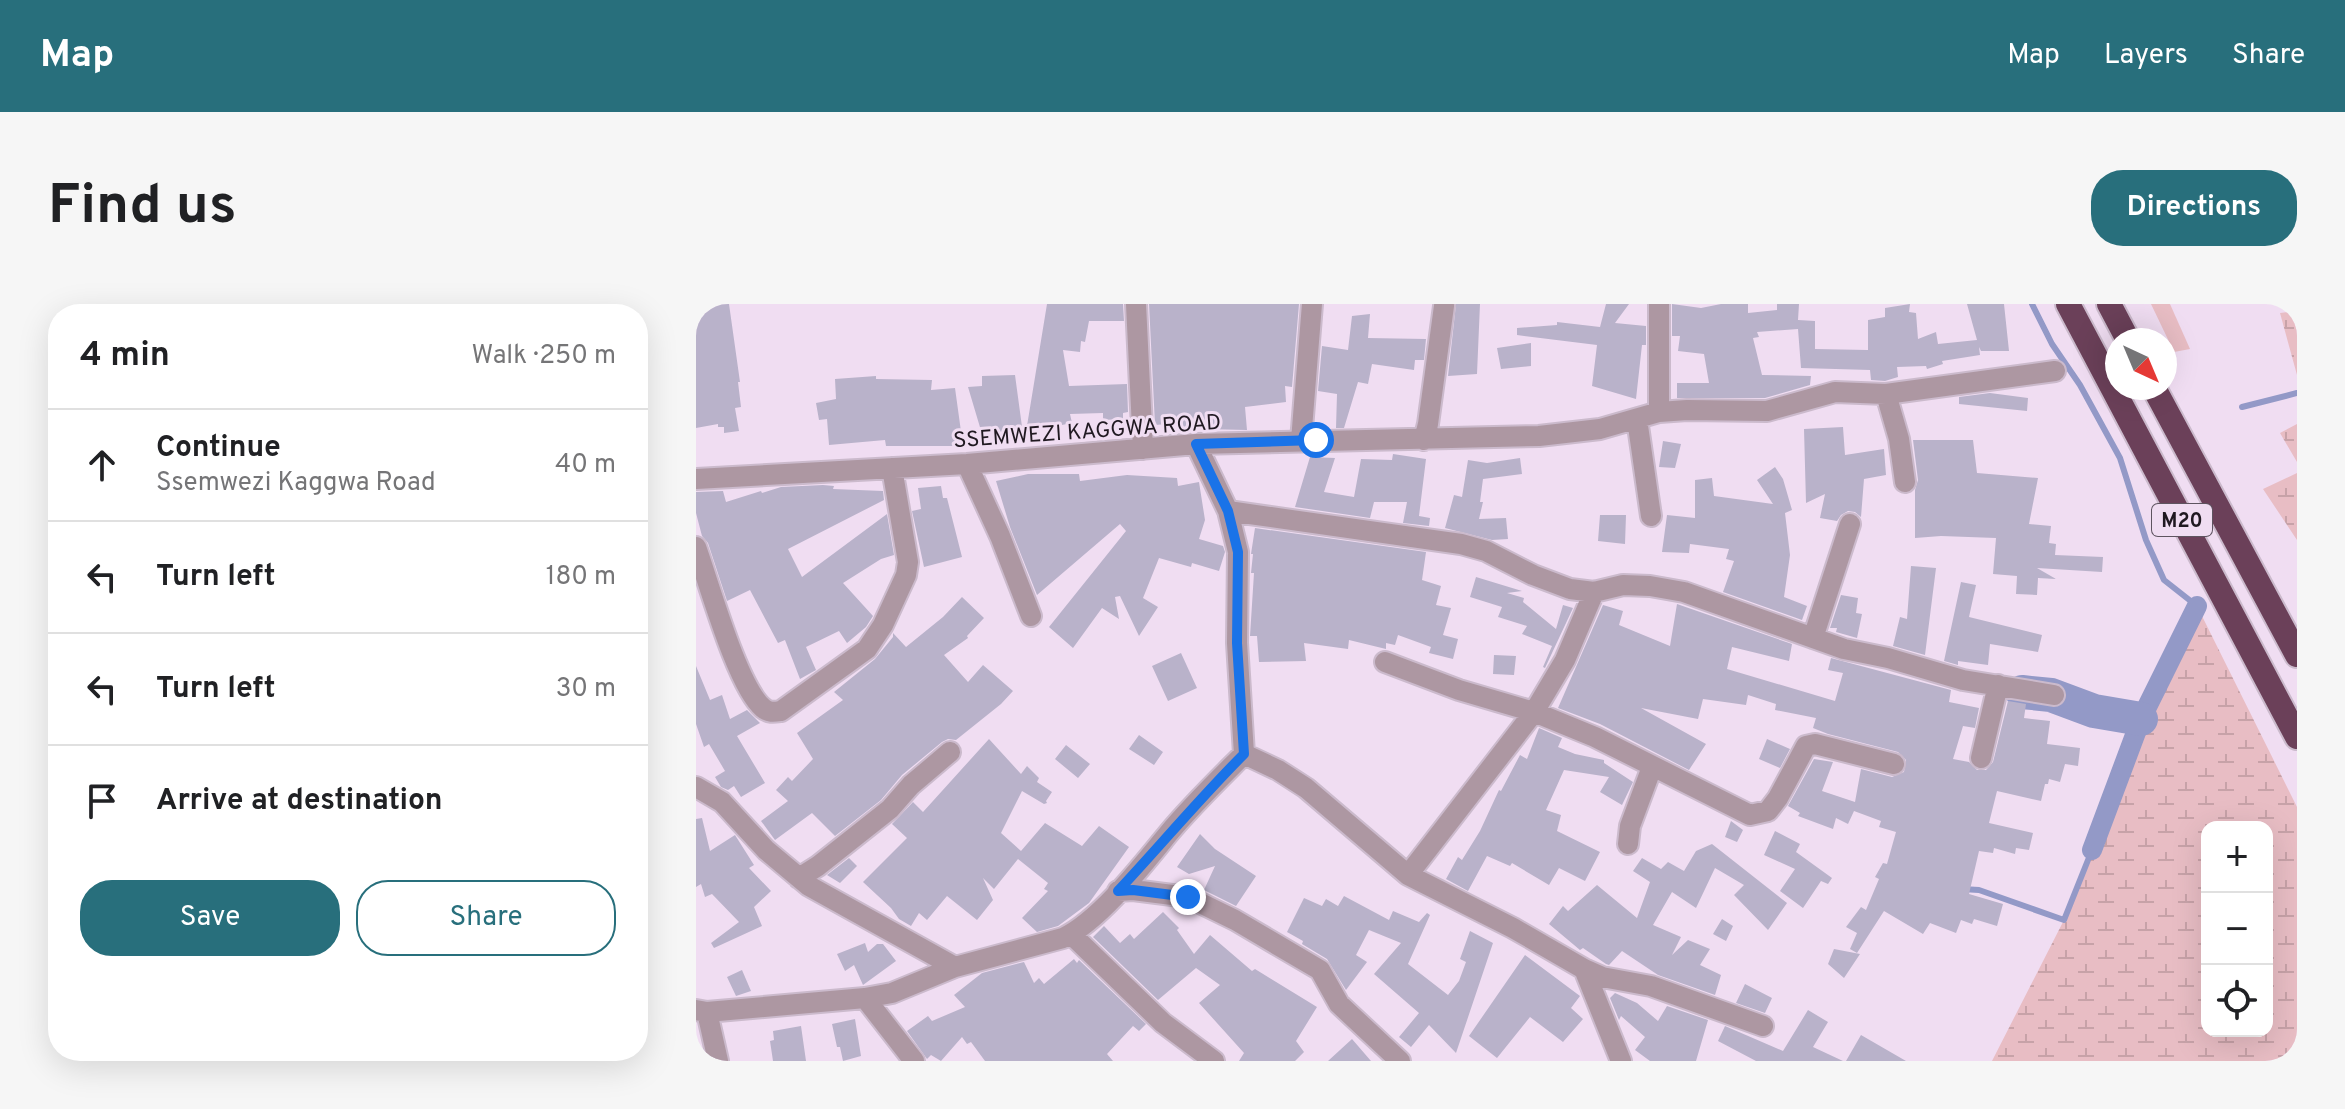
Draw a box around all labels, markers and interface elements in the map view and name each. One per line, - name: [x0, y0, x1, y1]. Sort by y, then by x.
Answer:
- text: Map: [40, 32, 114, 81]
- text: Map: [2007, 38, 2060, 74]
- text: Layers: [2104, 38, 2188, 74]
- text: Share: [2232, 38, 2305, 74]
- button: Directions: [2091, 170, 2297, 246]
- text: Find us: [48, 173, 237, 243]
- north arrow: [2105, 328, 2177, 400]
- text: 4 min: [80, 335, 170, 378]
- text: Walk · 250 m: [471, 340, 616, 373]
- street label: SSEMWEZI KAGGWA ROAD: [952, 410, 1222, 455]
- route start: [1298, 422, 1334, 458]
- text: Continue: [156, 430, 281, 467]
- icon: ahead: [80, 443, 124, 487]
- text: 40 m: [555, 449, 616, 482]
- text: Ssemwezi Kaggwa Road: [156, 467, 436, 500]
- road number: M20: [2152, 504, 2212, 536]
- icon: left: [80, 555, 124, 599]
- text: Turn left: [156, 559, 276, 596]
- text: 180 m: [546, 561, 616, 594]
- icon: left: [80, 667, 124, 711]
- text: Turn left: [156, 671, 276, 708]
- text: 30 m: [556, 673, 616, 706]
- icon: arrive: [80, 779, 124, 823]
- text: Arrive at destination: [156, 783, 442, 820]
- map controls: [2201, 821, 2273, 1037]
- button: +: [2201, 821, 2273, 893]
- route end: [1170, 879, 1206, 915]
- button: Save: [80, 880, 340, 956]
- button: Share: [356, 880, 616, 956]
- button: −: [2201, 893, 2273, 965]
- button: locate: [2201, 965, 2273, 1037]

